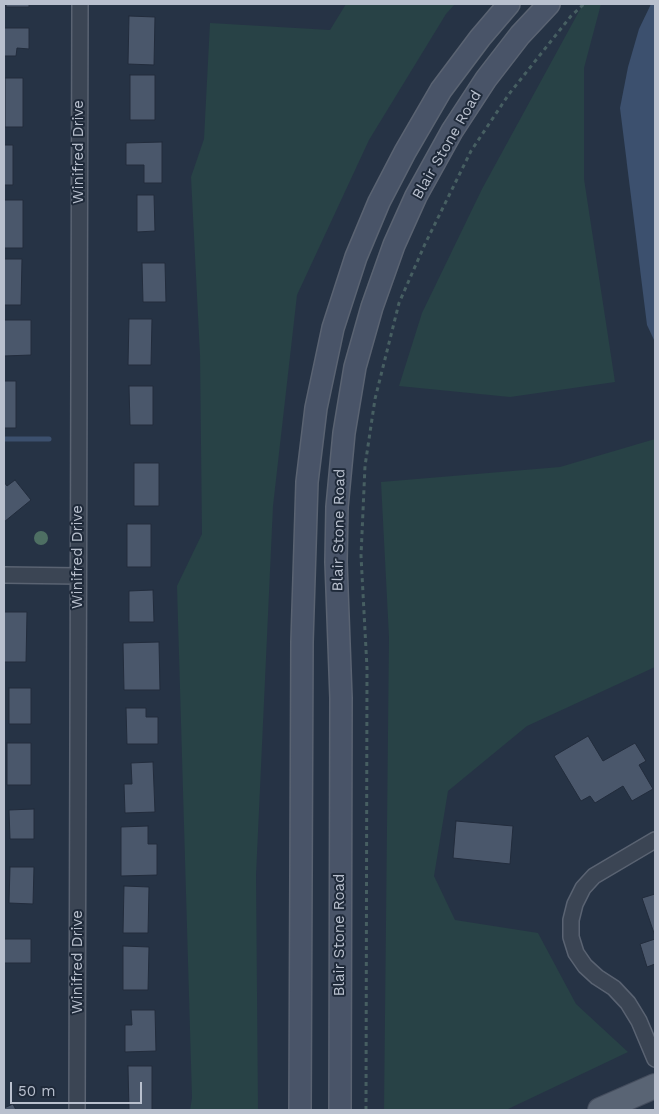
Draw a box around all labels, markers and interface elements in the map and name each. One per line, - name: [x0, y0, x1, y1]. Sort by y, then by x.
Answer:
- street label: Blair Stone Road: [409, 87, 485, 203]
- street label: Winifred Drive: [70, 100, 88, 204]
- street label: Blair Stone Road: [329, 469, 349, 591]
- street label: Winifred Drive: [69, 505, 87, 609]
- street label: Blair Stone Road: [331, 874, 349, 996]
- street label: Winifred Drive: [69, 910, 87, 1014]
- scale bar: [12, 1072, 145, 1104]
- text: 50 m: [18, 1082, 55, 1100]

